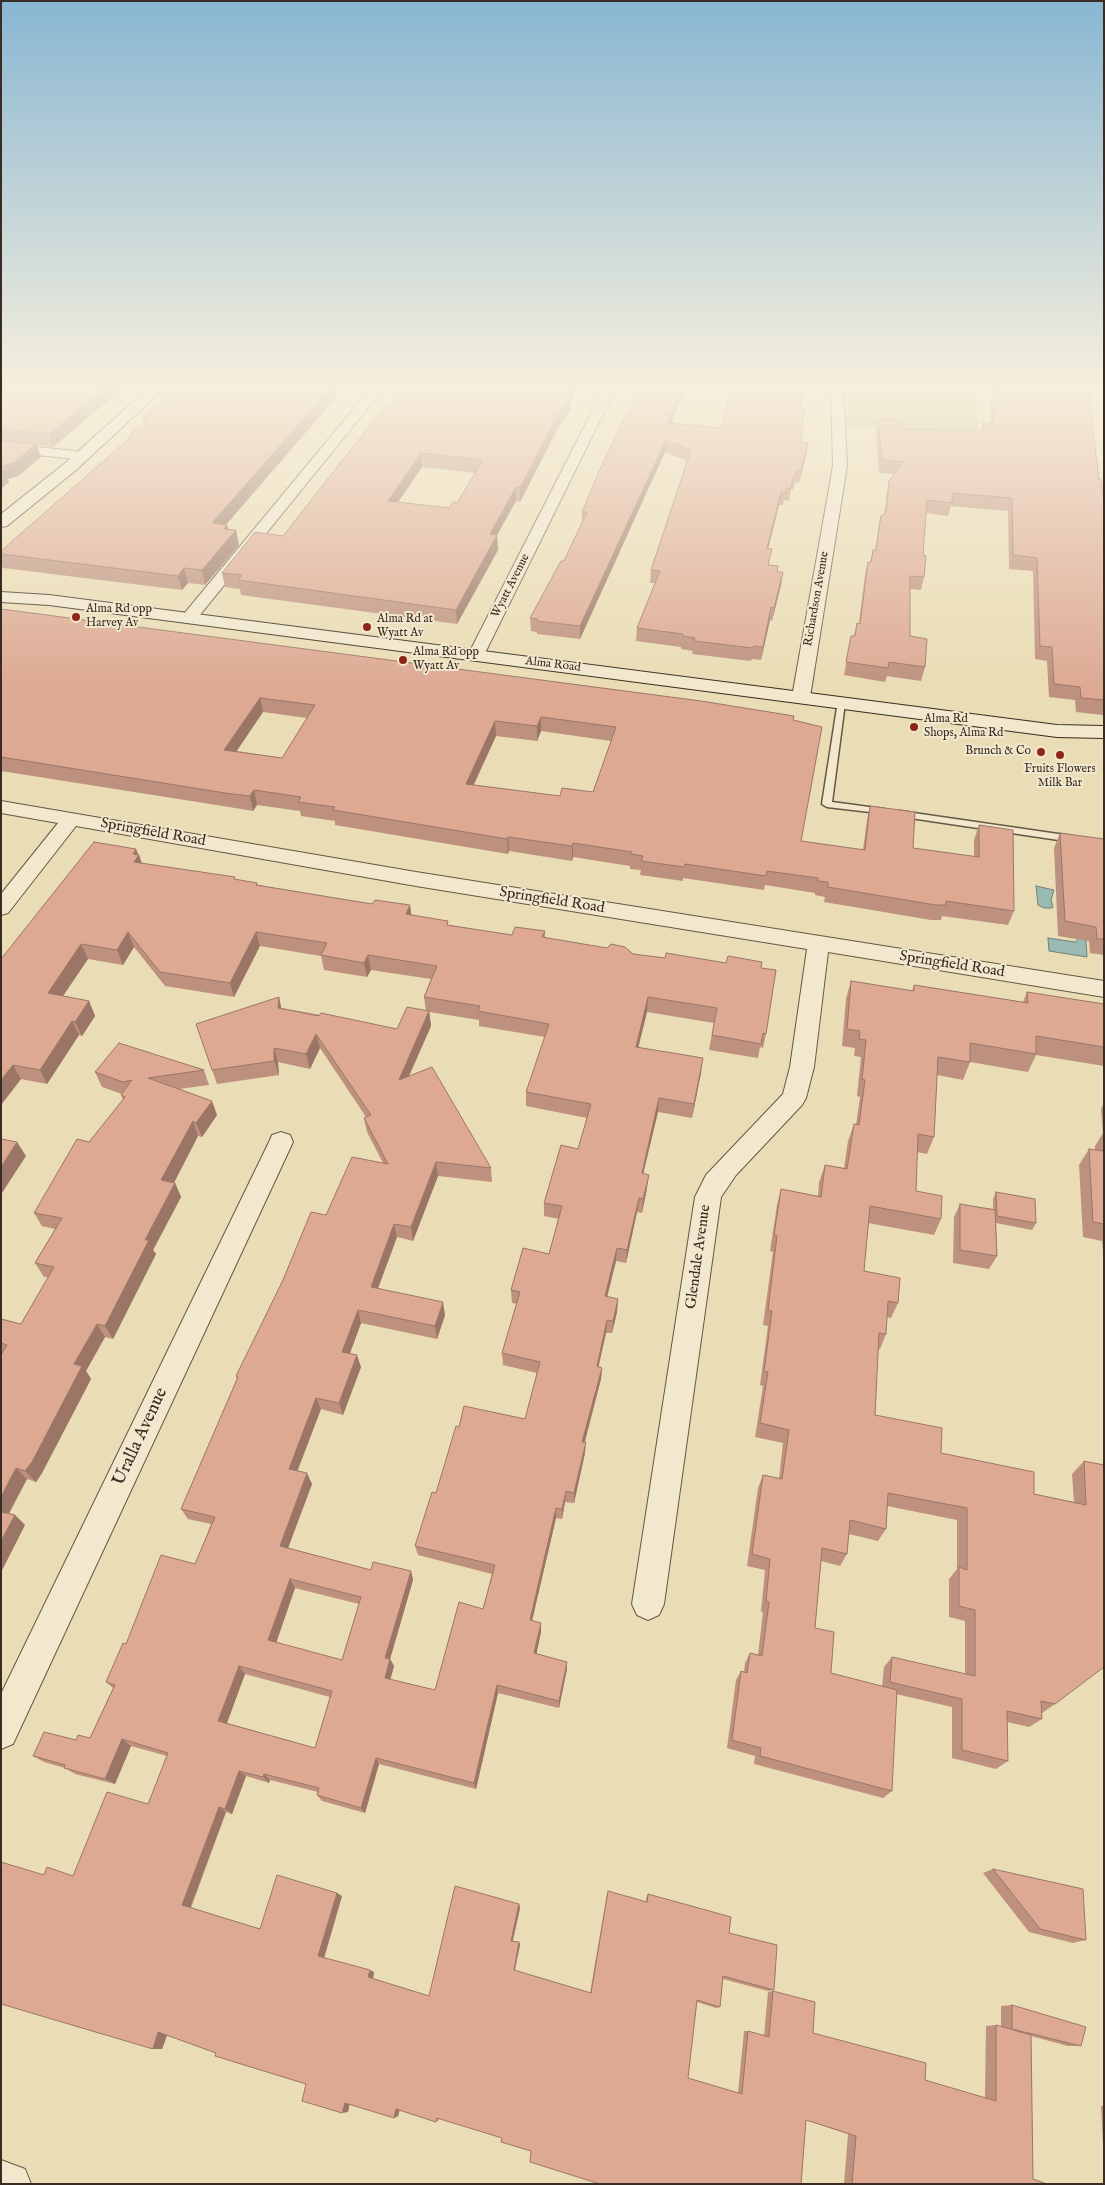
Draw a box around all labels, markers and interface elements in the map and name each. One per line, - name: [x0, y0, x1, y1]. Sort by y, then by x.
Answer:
- street label: Richardson Avenue: [802, 550, 832, 648]
- street label: Wyatt Avenue: [489, 552, 533, 620]
- place label: Alma Rd opp Harvey Av: [86, 603, 152, 631]
- marker: Alma Rd opp Harvey Av: [70, 611, 82, 623]
- place label: Alma Rd at Wyatt Av: [377, 613, 433, 641]
- marker: Alma Rd at Wyatt Av: [361, 621, 373, 633]
- place label: Alma Rd opp Wyatt Av: [413, 646, 479, 674]
- marker: Alma Rd opp Wyatt Av: [397, 654, 409, 666]
- street label: Alma Road: [525, 654, 581, 676]
- place label: Alma Rd Shops, Alma Rd: [924, 713, 1003, 741]
- marker: Alma Rd Shops, Alma Rd: [908, 721, 920, 733]
- place label: Brunch & Co: [965, 745, 1031, 759]
- marker: Brunch & Co: [1035, 746, 1047, 758]
- marker: Fruits Flowers Milk Bar: [1054, 749, 1066, 761]
- place label: Fruits Flowers Milk Bar: [1024, 763, 1096, 791]
- street label: Springfield Road: [99, 815, 207, 851]
- street label: Springfield Road: [498, 884, 606, 918]
- street label: Springfield Road: [898, 948, 1006, 982]
- street label: Glendale Avenue: [683, 1204, 715, 1310]
- street label: Uralla Avenue: [109, 1385, 173, 1489]

